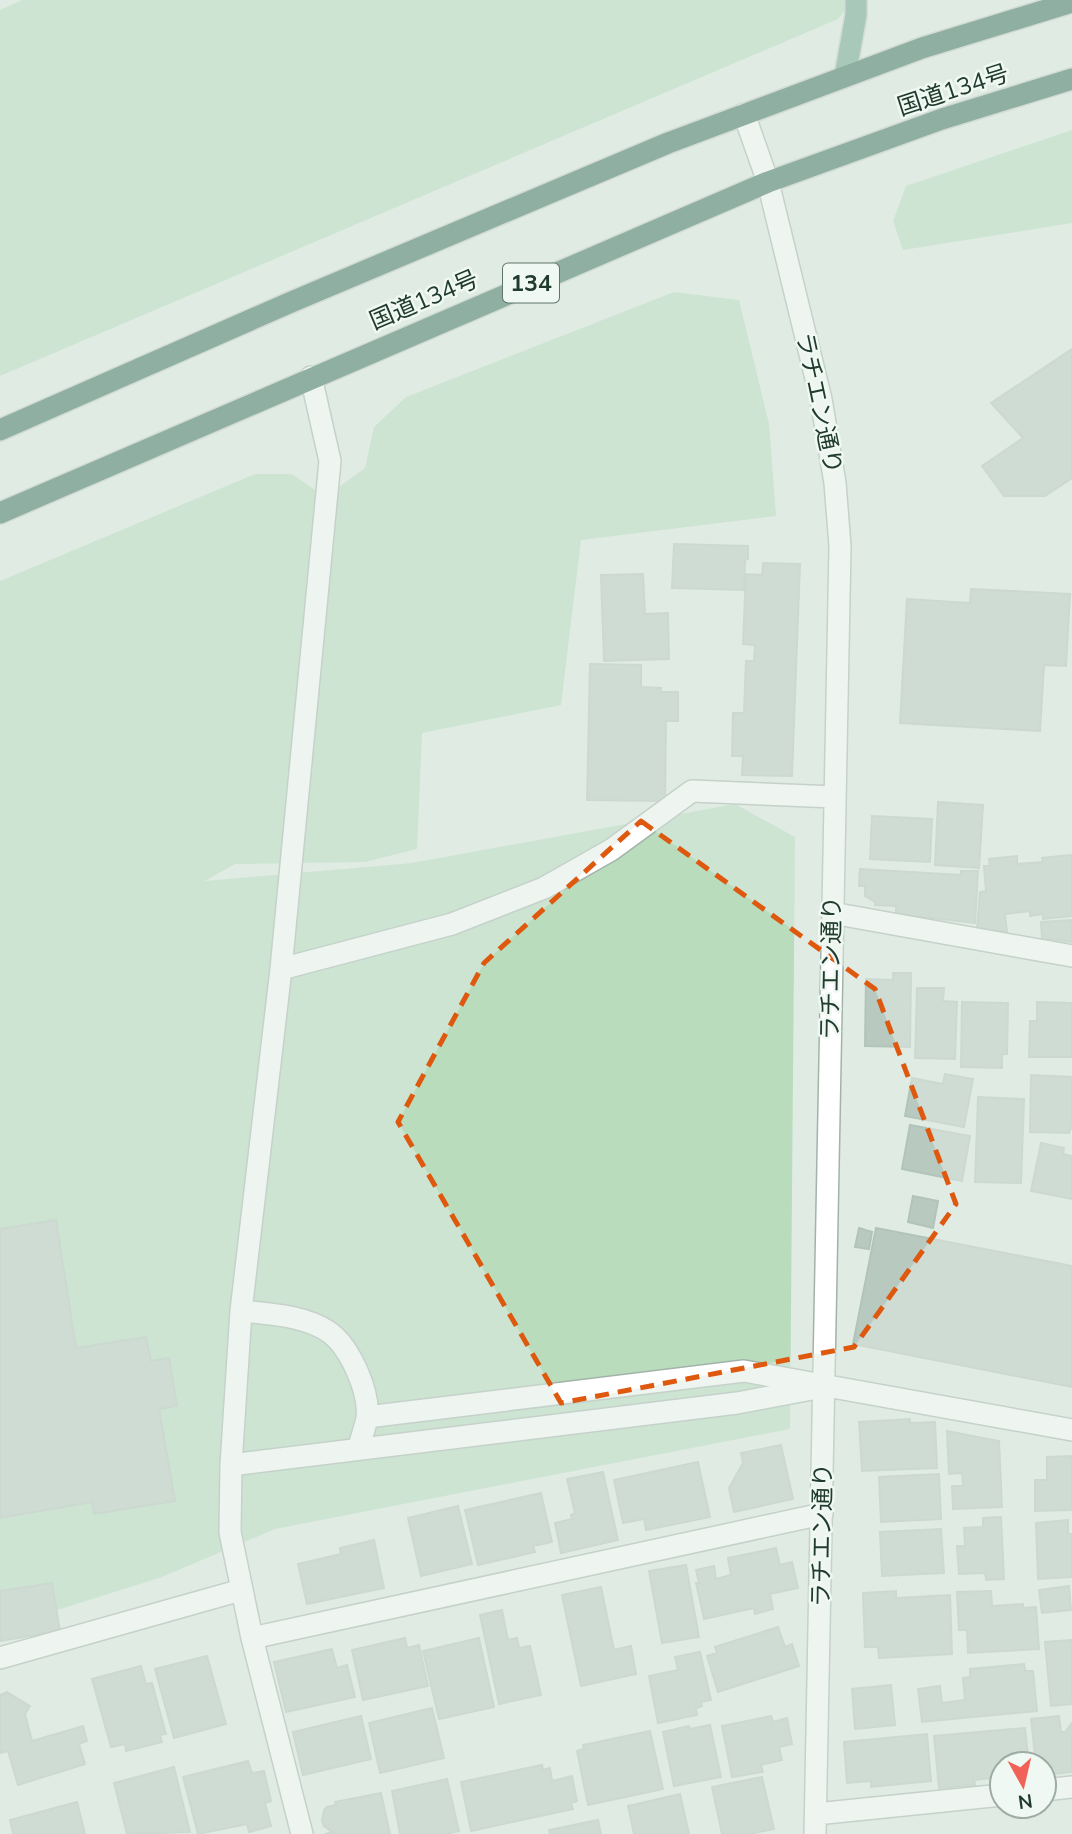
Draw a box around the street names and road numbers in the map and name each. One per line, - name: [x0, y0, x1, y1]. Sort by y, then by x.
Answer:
- street label: 国道134号: [893, 57, 1012, 121]
- street label: 国道134号: [365, 263, 482, 335]
- road number: 134: [503, 264, 559, 302]
- street label: ラチエン通り: [790, 329, 850, 476]
- street label: ラチエン通り: [814, 896, 846, 1040]
- street label: ラチエン通り: [805, 1463, 837, 1607]

